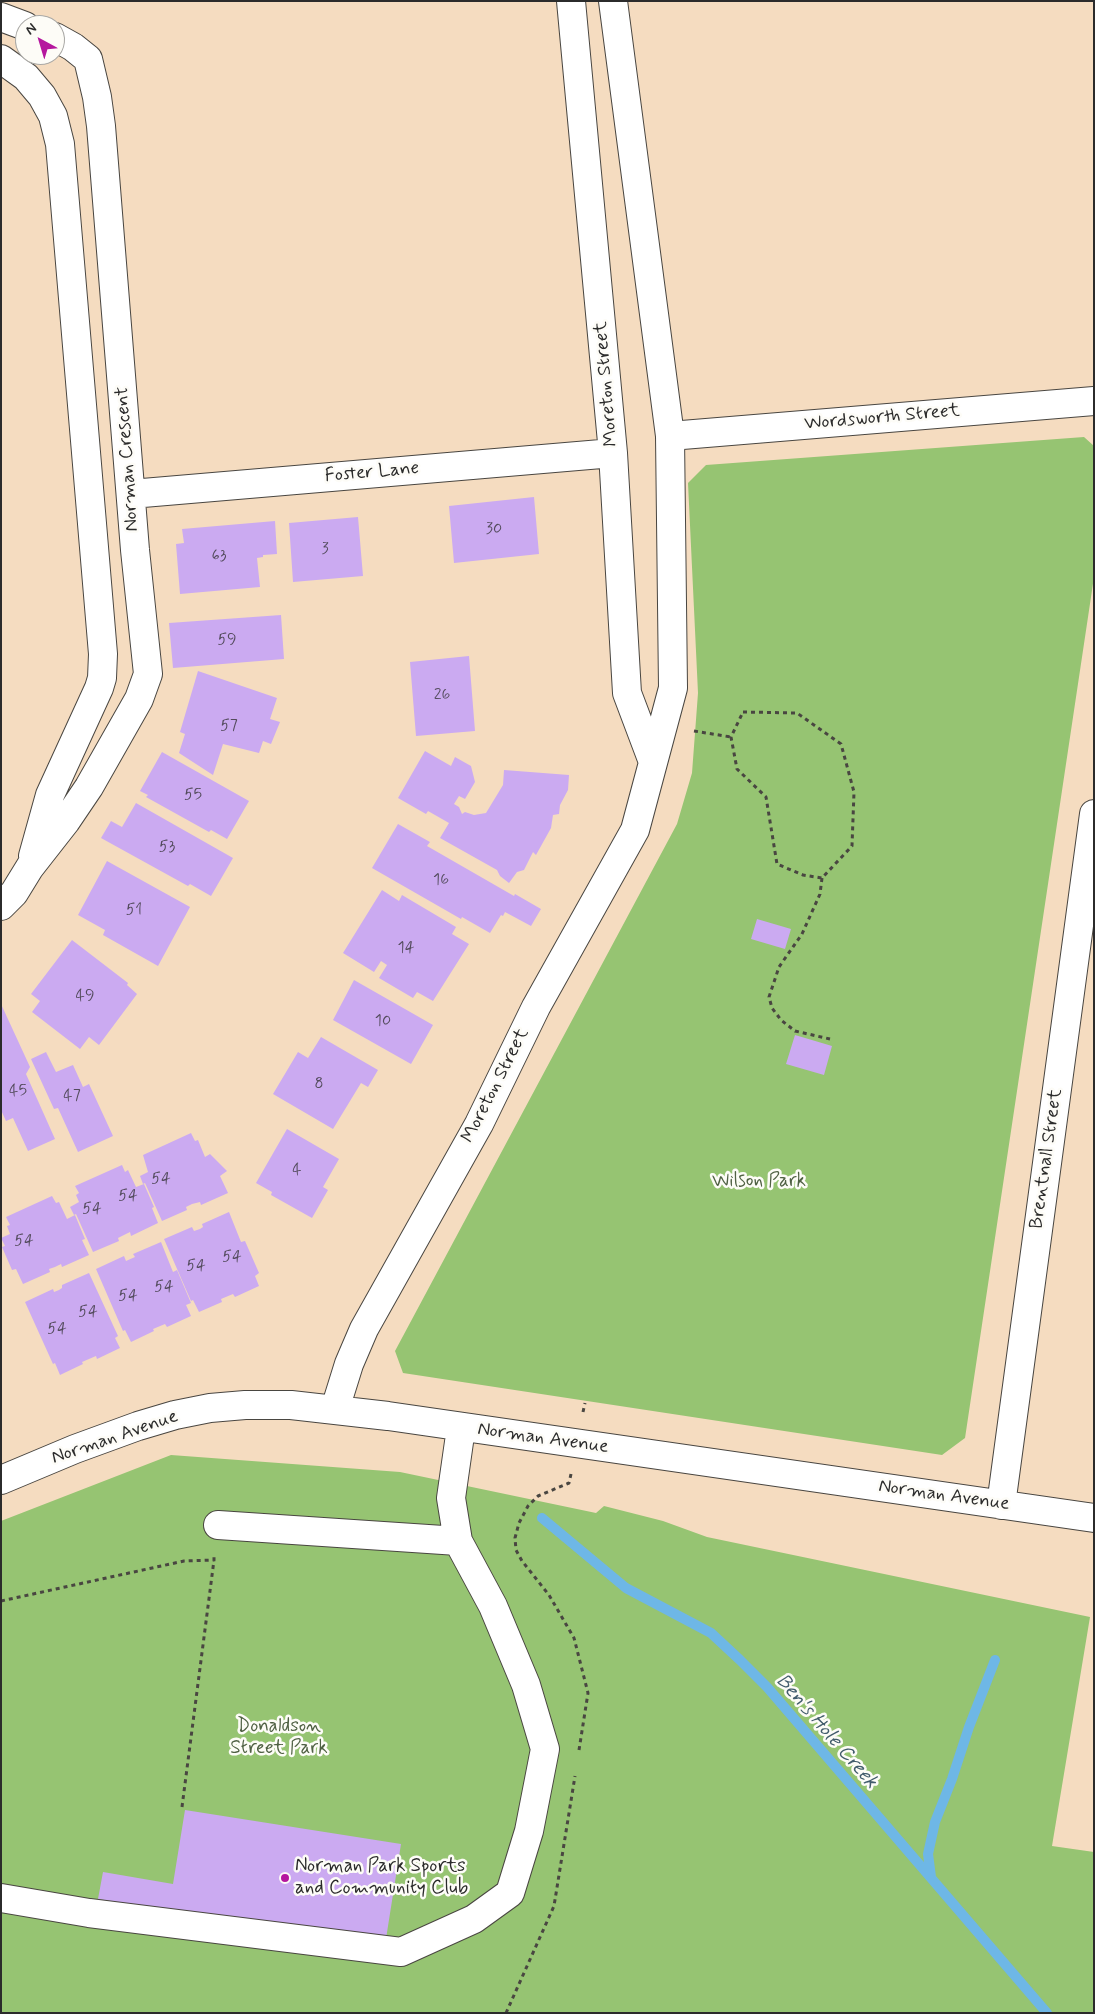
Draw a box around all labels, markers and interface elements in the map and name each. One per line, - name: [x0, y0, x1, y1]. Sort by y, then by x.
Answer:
- north arrow: [15, 15, 65, 65]
- text: N: [22, 19, 40, 39]
- street label: Moreton Street: [590, 320, 624, 448]
- street label: Norman Crescent: [112, 386, 144, 532]
- street label: Wordsworth Street: [803, 400, 961, 436]
- street label: Foster Lane: [324, 458, 420, 488]
- house number: 30: [486, 520, 502, 540]
- house number: 3: [321, 540, 329, 560]
- house number: 63: [212, 547, 226, 567]
- house number: 59: [217, 631, 237, 651]
- house number: 26: [434, 686, 450, 706]
- house number: 57: [220, 717, 238, 737]
- house number: 55: [184, 786, 202, 806]
- house number: 53: [159, 838, 175, 858]
- house number: 16: [433, 871, 449, 891]
- house number: 51: [126, 901, 142, 921]
- house number: 14: [398, 939, 414, 959]
- house number: 49: [76, 987, 94, 1007]
- house number: 10: [375, 1012, 391, 1032]
- street label: Moreton Street: [457, 1025, 535, 1147]
- house number: 8: [314, 1075, 324, 1095]
- house number: 45: [9, 1082, 27, 1102]
- house number: 47: [63, 1087, 81, 1107]
- street label: Brentnall Street: [1026, 1088, 1068, 1230]
- house number: 4: [292, 1161, 302, 1181]
- house number: 54: [151, 1170, 171, 1190]
- park label: Wilson Park: [712, 1171, 806, 1193]
- house number: 54: [118, 1187, 138, 1207]
- house number: 54: [82, 1200, 102, 1220]
- house number: 54: [14, 1232, 34, 1252]
- house number: 54: [222, 1248, 242, 1268]
- house number: 54: [186, 1257, 206, 1277]
- house number: 54: [154, 1278, 174, 1298]
- house number: 54: [118, 1287, 138, 1307]
- house number: 54: [78, 1303, 98, 1323]
- house number: 54: [47, 1320, 67, 1340]
- street label: Norman Avenue: [49, 1406, 181, 1470]
- street label: Norman Avenue: [476, 1419, 610, 1459]
- street label: Norman Avenue: [877, 1476, 1011, 1516]
- water label: Ben's Hole Creek: [770, 1670, 882, 1794]
- park label: Donaldson Street Park: [230, 1716, 328, 1760]
- place label: Norman Park Sports and Community Club: [295, 1856, 468, 1900]
- marker: Norman Park Sports and Community Club: [279, 1872, 291, 1884]

